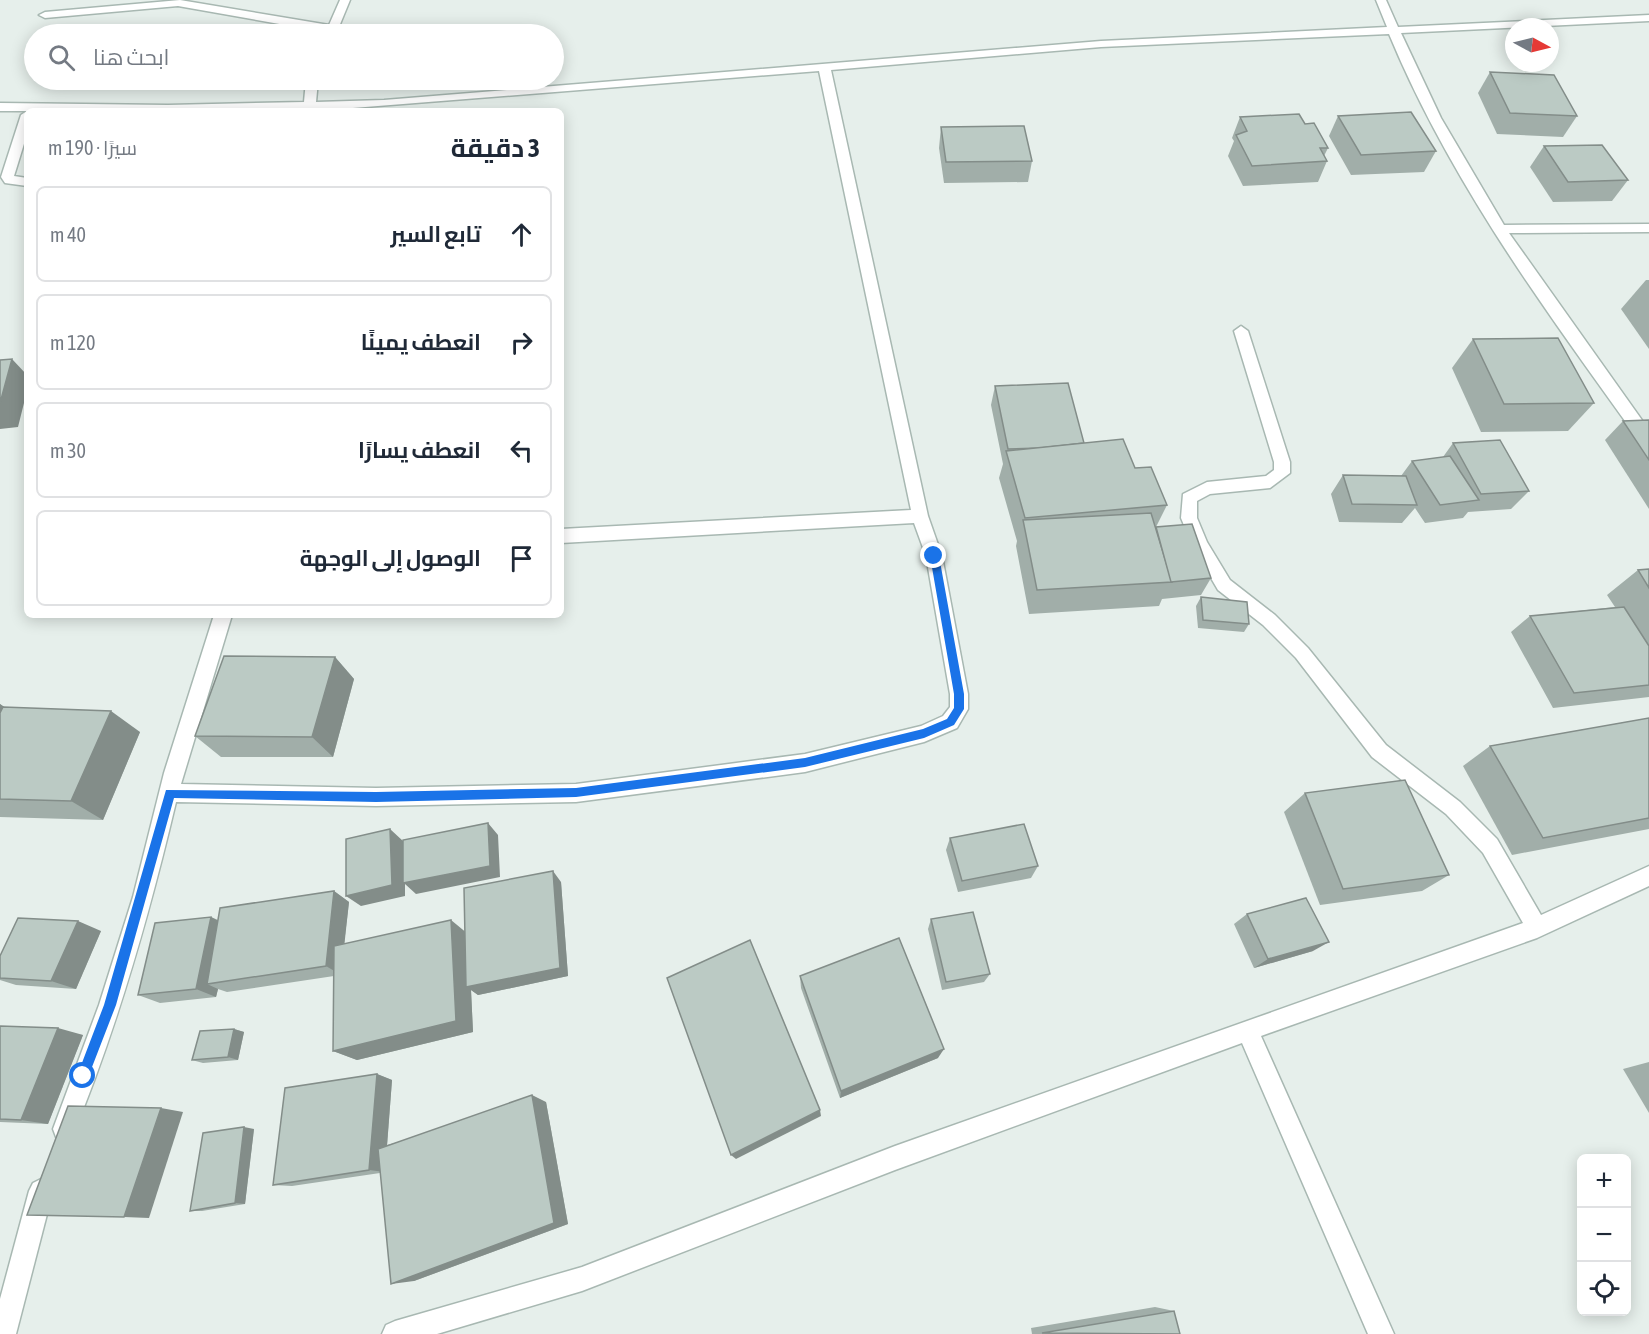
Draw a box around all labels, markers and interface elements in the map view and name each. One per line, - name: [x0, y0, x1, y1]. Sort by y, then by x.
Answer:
- north arrow: [1505, 18, 1559, 72]
- search box: [24, 24, 564, 90]
- icon: search: [45, 41, 78, 74]
- text: ابحث هنا: [93, 44, 170, 70]
- text: 3 دقيقة: [451, 133, 540, 163]
- text: سيرًا · 190 m: [48, 136, 137, 159]
- icon: ahead: [505, 218, 538, 251]
- text: تابع السير: [391, 221, 481, 247]
- text: 40 m: [50, 223, 86, 246]
- icon: right: [505, 326, 538, 359]
- text: انعطف يمينًا: [361, 329, 481, 355]
- text: 120 m: [50, 331, 95, 354]
- icon: left: [505, 434, 538, 467]
- text: انعطف يسارًا: [358, 437, 481, 463]
- text: 30 m: [50, 439, 86, 462]
- icon: arrive: [505, 542, 538, 575]
- route end: [920, 542, 946, 568]
- text: الوصول إلى الوجهة: [300, 545, 481, 571]
- route start: [69, 1062, 95, 1088]
- map controls: [1577, 1154, 1631, 1316]
- button: +: [1577, 1154, 1631, 1208]
- button: −: [1577, 1208, 1631, 1262]
- button: locate: [1577, 1262, 1631, 1316]

